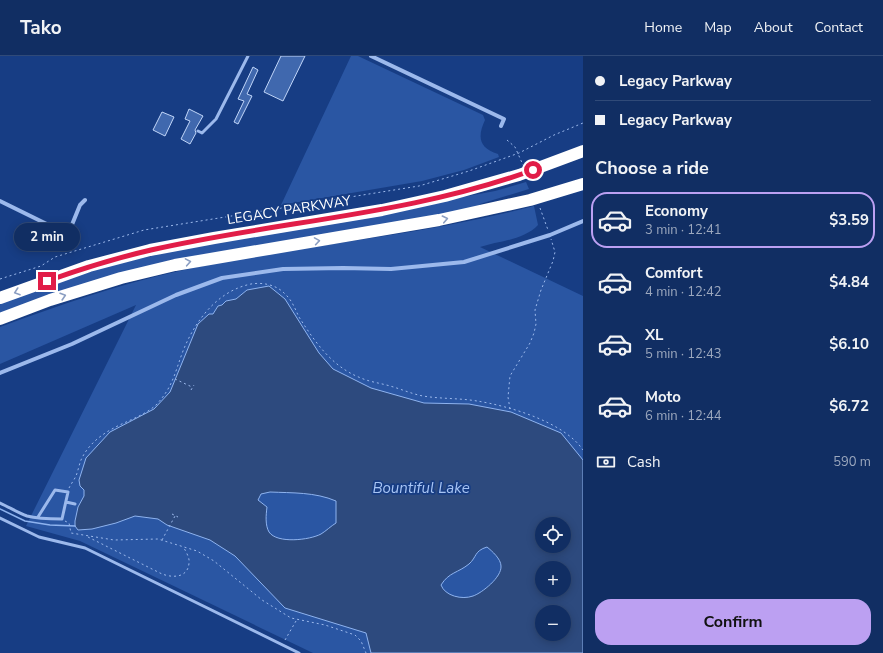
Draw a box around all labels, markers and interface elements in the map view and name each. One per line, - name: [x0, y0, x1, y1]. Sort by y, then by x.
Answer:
- text: Tako: [20, 15, 62, 41]
- text: Home: [644, 18, 682, 37]
- text: Map: [704, 18, 732, 37]
- text: About: [754, 18, 793, 37]
- text: Contact: [815, 18, 863, 37]
- text: Legacy Parkway: [619, 71, 732, 91]
- text: Legacy Parkway: [619, 110, 732, 130]
- text: Choose a ride: [595, 156, 709, 180]
- route start: [524, 161, 542, 179]
- street label: LEGACY PARKWAY: [226, 191, 353, 229]
- text: Economy: [645, 201, 708, 221]
- icon: car: [597, 202, 633, 238]
- text: $3.59: [829, 210, 869, 230]
- one-way arrow: [442, 216, 448, 224]
- text: 3 min · 12:41: [645, 221, 721, 239]
- callout: 2 min: [14, 223, 80, 251]
- text: 2 min: [30, 228, 64, 246]
- one-way arrow: [313, 237, 320, 246]
- one-way arrow: [185, 259, 192, 267]
- text: Comfort: [645, 263, 702, 283]
- icon: car: [597, 264, 633, 300]
- route end: [38, 272, 56, 290]
- text: $4.84: [829, 272, 869, 292]
- text: 4 min · 12:42: [645, 283, 721, 301]
- one-way arrow: [13, 287, 20, 295]
- one-way arrow: [59, 292, 66, 301]
- text: XL: [645, 325, 664, 345]
- icon: car: [597, 326, 633, 362]
- text: $6.10: [829, 334, 869, 354]
- text: 5 min · 12:43: [645, 345, 721, 363]
- text: Moto: [645, 387, 681, 407]
- icon: car: [597, 388, 633, 424]
- text: $6.72: [829, 396, 869, 416]
- text: 6 min · 12:44: [645, 407, 721, 425]
- icon: cash: [595, 451, 617, 473]
- text: Cash: [627, 452, 661, 472]
- text: 590 m: [833, 453, 871, 471]
- water label: Bountiful Lake: [372, 478, 470, 498]
- map controls: [535, 517, 571, 641]
- button: locate: [535, 517, 571, 553]
- button: +: [535, 561, 571, 597]
- button: Confirm: [595, 599, 871, 645]
- button: −: [535, 605, 571, 641]

